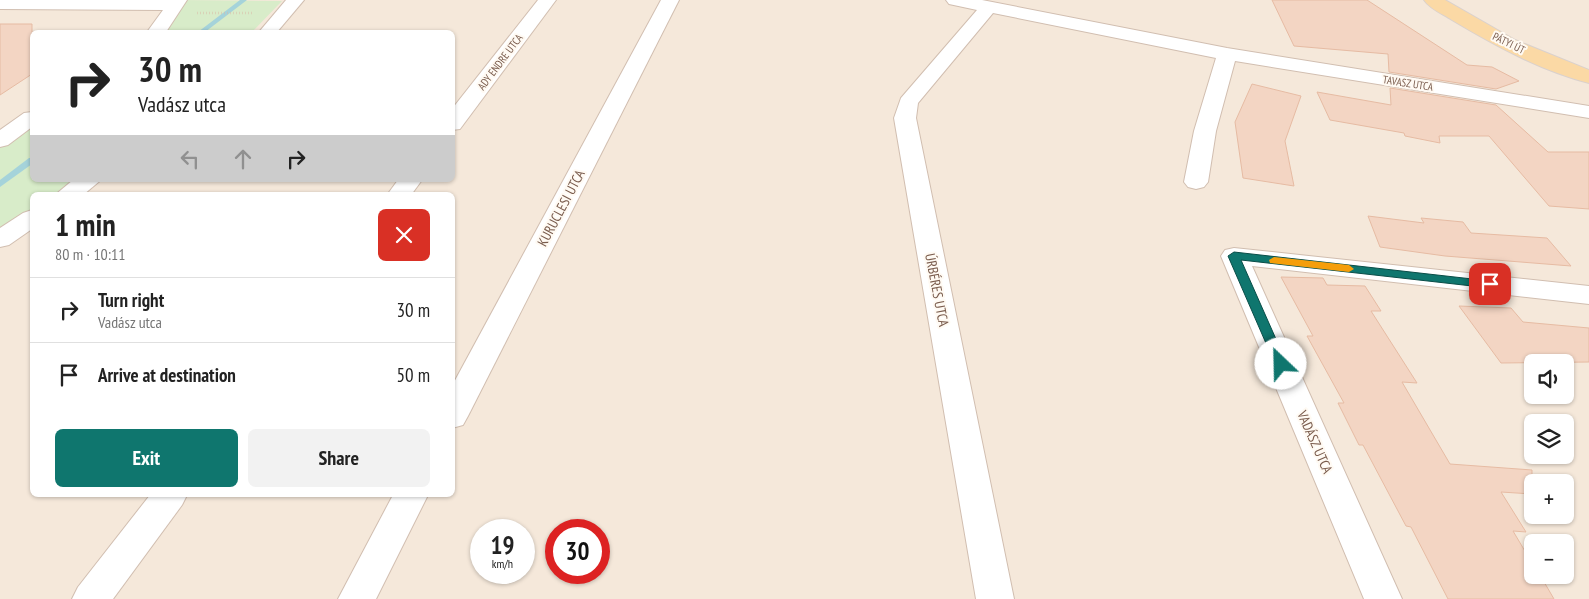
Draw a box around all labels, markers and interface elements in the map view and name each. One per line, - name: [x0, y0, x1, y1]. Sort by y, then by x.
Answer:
- street label: PÁTYI ÚT: [1491, 29, 1528, 57]
- street label: ADY ENDRE UTCA: [474, 31, 526, 93]
- text: 30 m: [138, 46, 202, 92]
- icon: right: [55, 50, 120, 115]
- street label: TAVASZ UTCA: [1382, 72, 1435, 94]
- text: Vadász utca: [138, 90, 226, 118]
- icon: left: [176, 145, 204, 173]
- icon: ahead: [229, 145, 257, 173]
- icon: right: [282, 145, 310, 173]
- street label: KURUCLESI UTCA: [533, 166, 589, 249]
- text: 1 min: [55, 205, 116, 244]
- button: close: [378, 209, 430, 261]
- text: 80 m · 10:11: [55, 244, 126, 264]
- street label: ÚRBÉRES UTCA: [921, 252, 953, 328]
- pin: [1469, 263, 1511, 305]
- icon: arrive: [1476, 270, 1504, 298]
- text: Turn right: [98, 288, 164, 312]
- icon: right: [55, 296, 83, 324]
- text: 30 m: [397, 298, 430, 322]
- text: Vadász utca: [98, 312, 162, 332]
- position arrow: [1254, 337, 1306, 389]
- map controls: [1524, 354, 1574, 584]
- button: sound: [1524, 354, 1574, 404]
- icon: arrive: [55, 361, 83, 389]
- text: Arrive at destination: [98, 363, 236, 387]
- text: 50 m: [397, 363, 430, 387]
- street label: VADÁSZ UTCA: [1293, 407, 1337, 476]
- button: layers: [1524, 414, 1574, 464]
- button: Exit: [55, 429, 238, 487]
- button: Share: [248, 429, 430, 487]
- button: +: [1524, 474, 1574, 524]
- speed limit sign: 30: [545, 519, 610, 584]
- text: 19: [491, 529, 514, 561]
- button: −: [1524, 534, 1574, 584]
- text: km/h: [492, 556, 513, 571]

